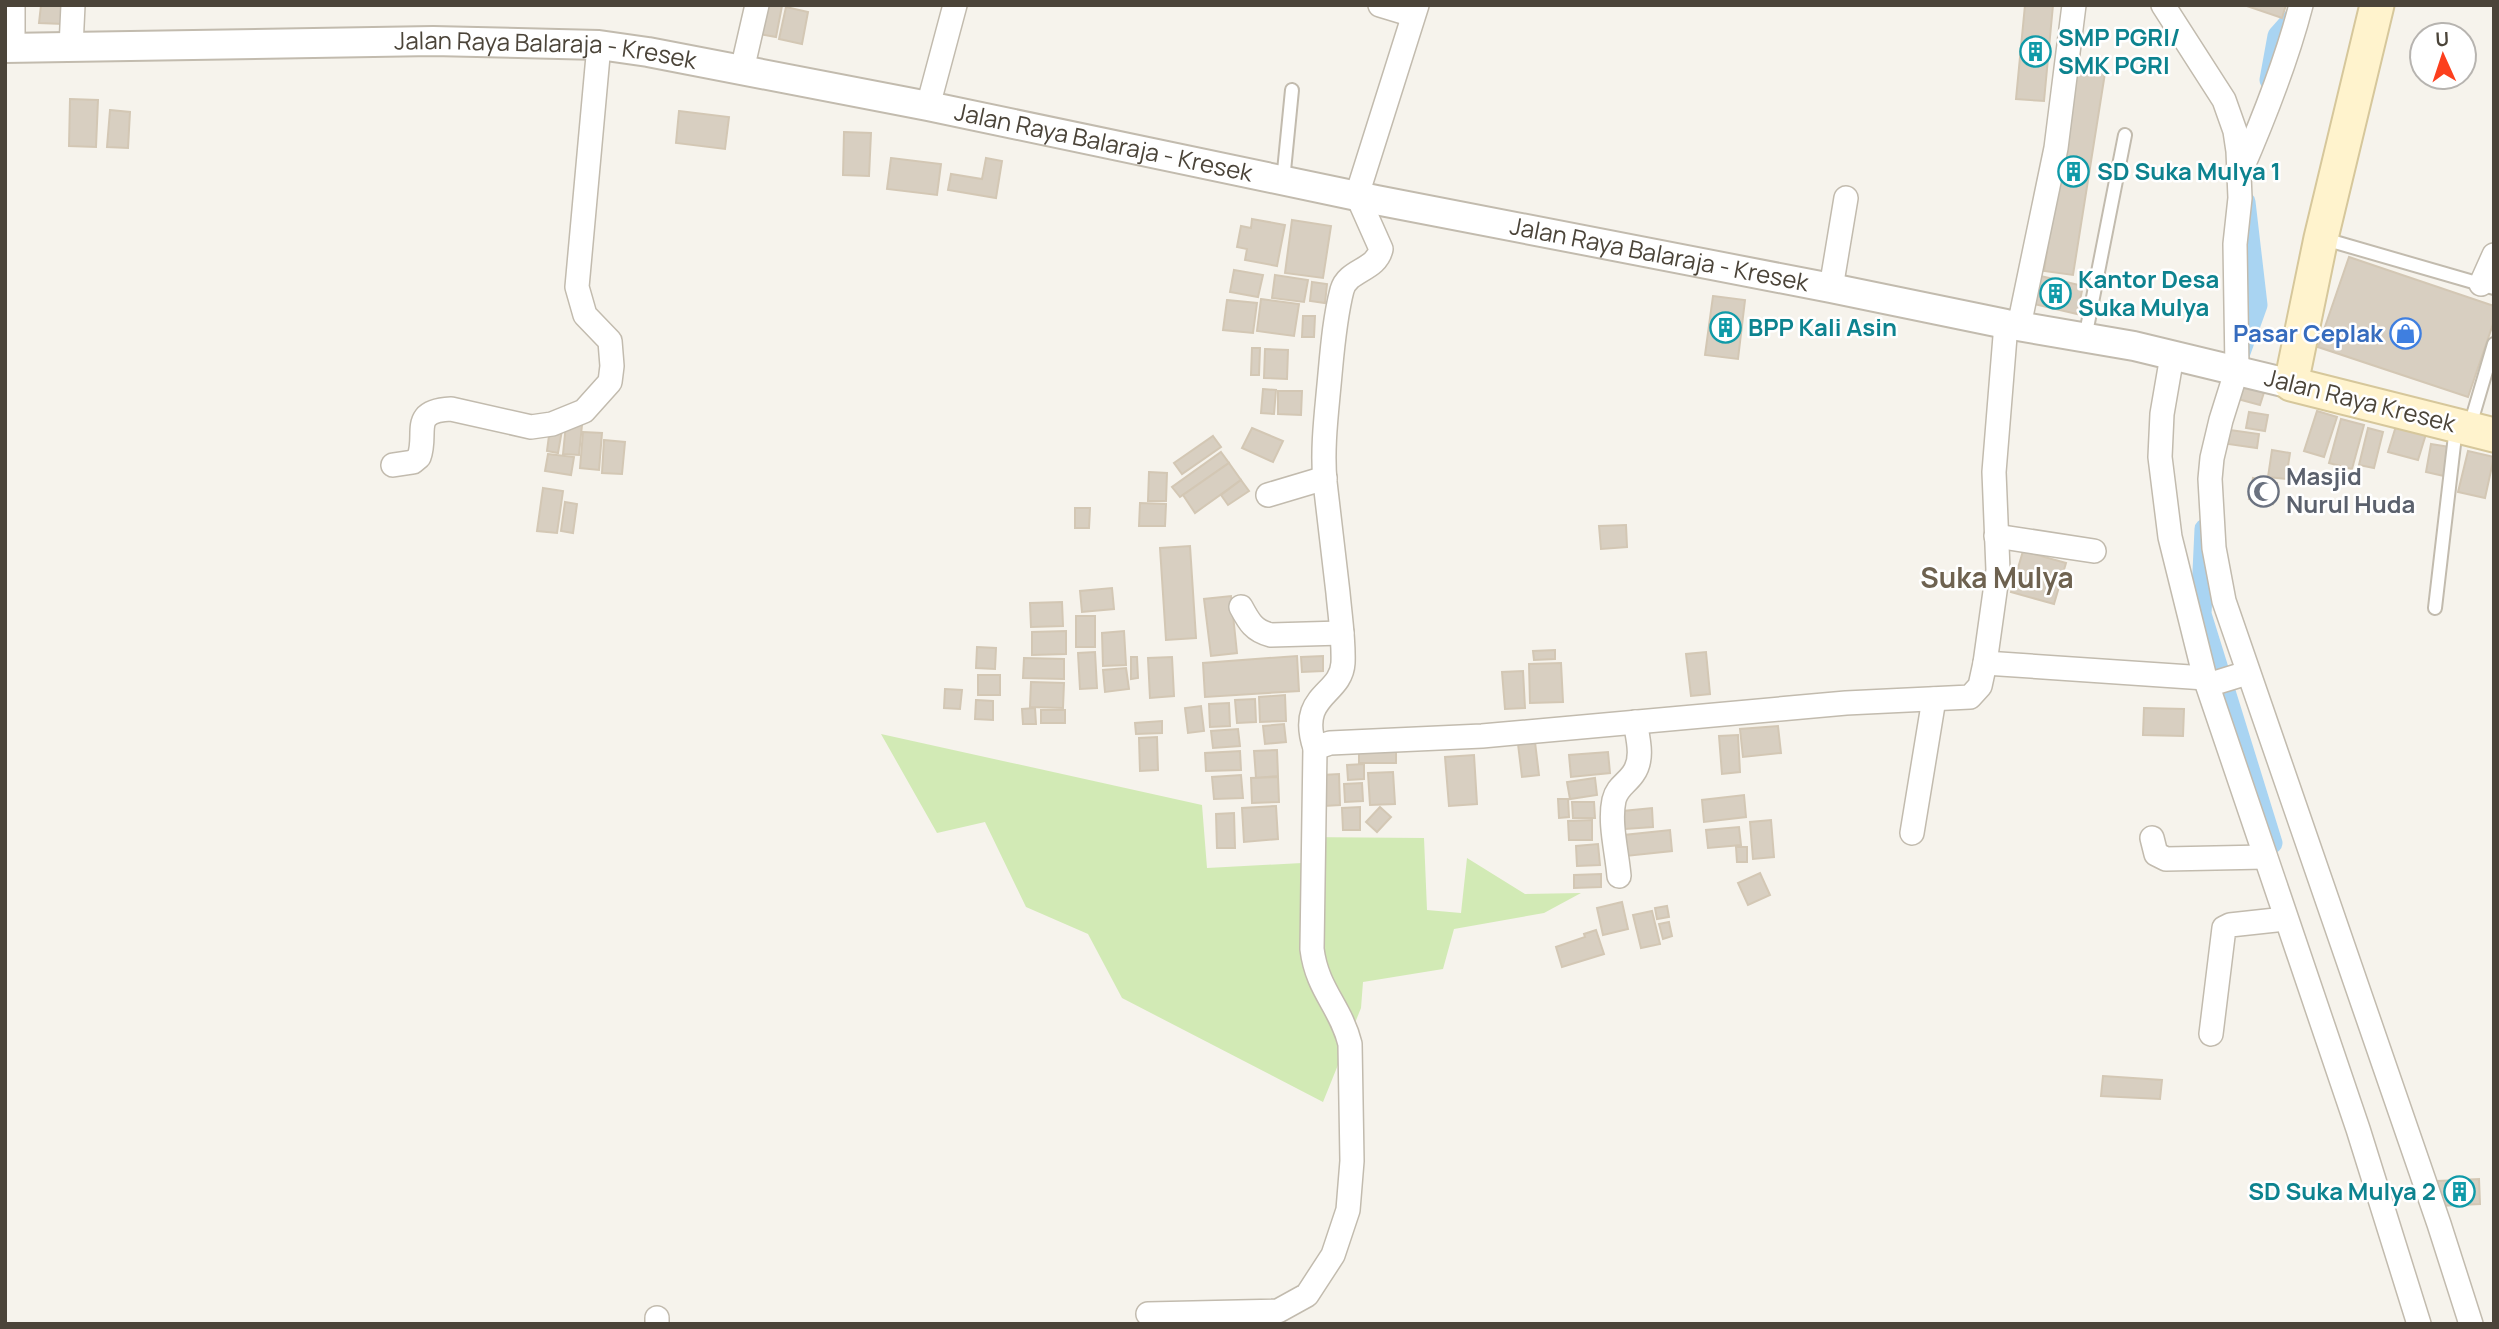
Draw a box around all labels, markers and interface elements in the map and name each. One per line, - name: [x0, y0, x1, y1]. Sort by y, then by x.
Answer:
- place label: SMP PGRI/ SMK PGRI: [2058, 20, 2180, 81]
- north arrow: [2408, 21, 2478, 91]
- street label: Jalan Raya Balaraja - Kresek: [394, 23, 701, 76]
- text: U: [2435, 26, 2450, 52]
- building icon: SMP PGRI/ SMK PGRI: [2018, 35, 2052, 69]
- street label: Jalan Raya Balaraja - Kresek: [952, 94, 1257, 189]
- place label: SD Suka Mulya 1: [2097, 154, 2281, 187]
- building icon: SD Suka Mulya 1: [2057, 155, 2091, 189]
- street label: Jalan Raya Balaraja - Kresek: [1507, 208, 1813, 299]
- place label: Kantor Desa Suka Mulya: [2078, 262, 2219, 323]
- building icon: Kantor Desa Suka Mulya: [2038, 277, 2072, 311]
- place label: BPP Kali Asin: [1748, 310, 1897, 343]
- building icon: BPP Kali Asin: [1708, 311, 1742, 345]
- place label: Pasar Ceplak: [2233, 316, 2384, 349]
- shop icon: Pasar Ceplak: [2389, 317, 2423, 351]
- street label: Jalan Raya Kresek: [2261, 360, 2460, 439]
- place label: Masjid Nurul Huda: [2286, 459, 2415, 520]
- mosque icon: Masjid Nurul Huda: [2246, 474, 2280, 508]
- district label: Suka Mulya: [1920, 558, 2074, 596]
- place label: SD Suka Mulya 2: [2248, 1174, 2436, 1207]
- building icon: SD Suka Mulya 2: [2442, 1175, 2476, 1209]

